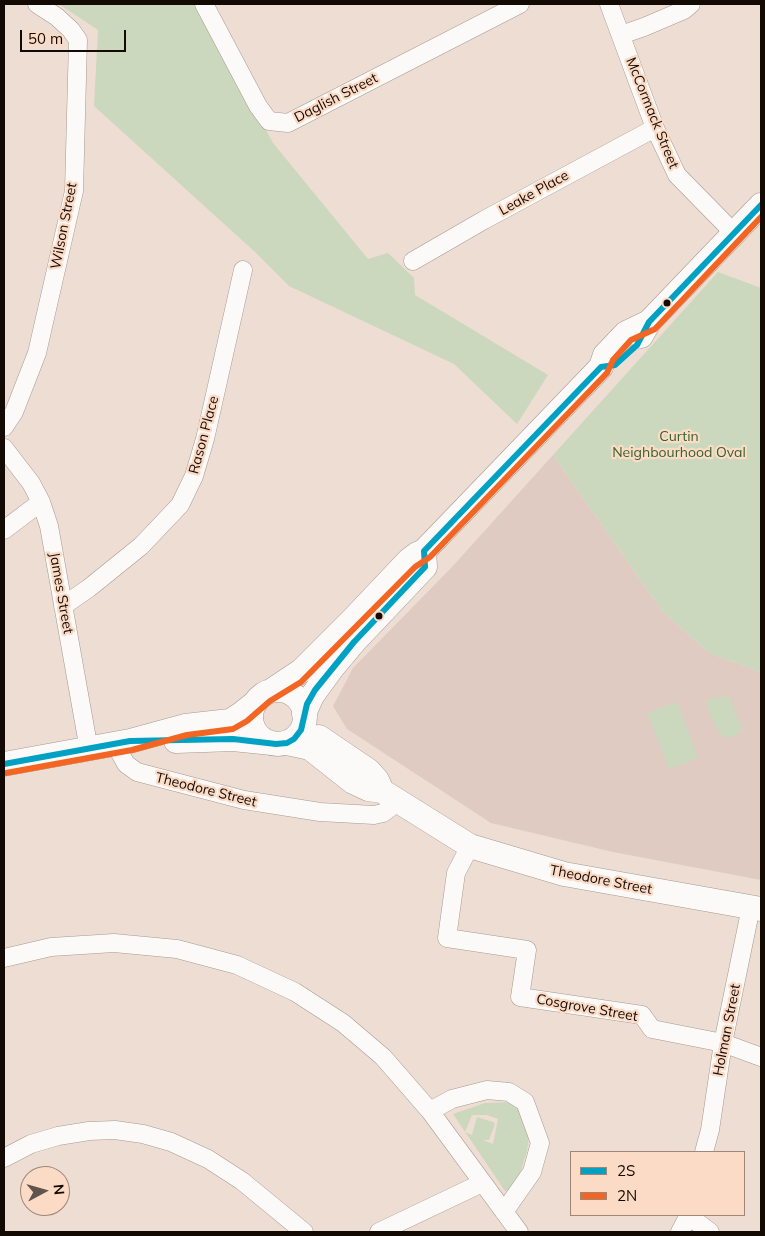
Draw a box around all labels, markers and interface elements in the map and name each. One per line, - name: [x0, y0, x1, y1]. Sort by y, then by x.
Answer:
- scale bar: [22, 20, 129, 52]
- text: 50 m: [28, 29, 63, 48]
- street label: McCormack Street: [622, 55, 682, 171]
- street label: Daglish Street: [291, 70, 381, 126]
- street label: Leake Place: [496, 167, 572, 219]
- street label: Wilson Street: [47, 181, 81, 271]
- unlabelled marker: [662, 298, 672, 308]
- street label: Rason Place: [186, 394, 222, 476]
- park label: Curtin Neighbourhood Oval: [612, 429, 746, 462]
- street label: James Street: [46, 551, 76, 635]
- unlabelled marker: [374, 611, 384, 621]
- street label: Theodore Street: [154, 769, 258, 811]
- street label: Theodore Street: [549, 862, 653, 898]
- street label: Holman Street: [710, 983, 744, 1077]
- street label: Cosgrove Street: [535, 991, 639, 1025]
- legend: [570, 1151, 745, 1216]
- text: 2S: [617, 1161, 635, 1180]
- north arrow: [20, 1166, 70, 1216]
- text: N: [49, 1183, 68, 1196]
- text: 2N: [617, 1186, 637, 1205]

